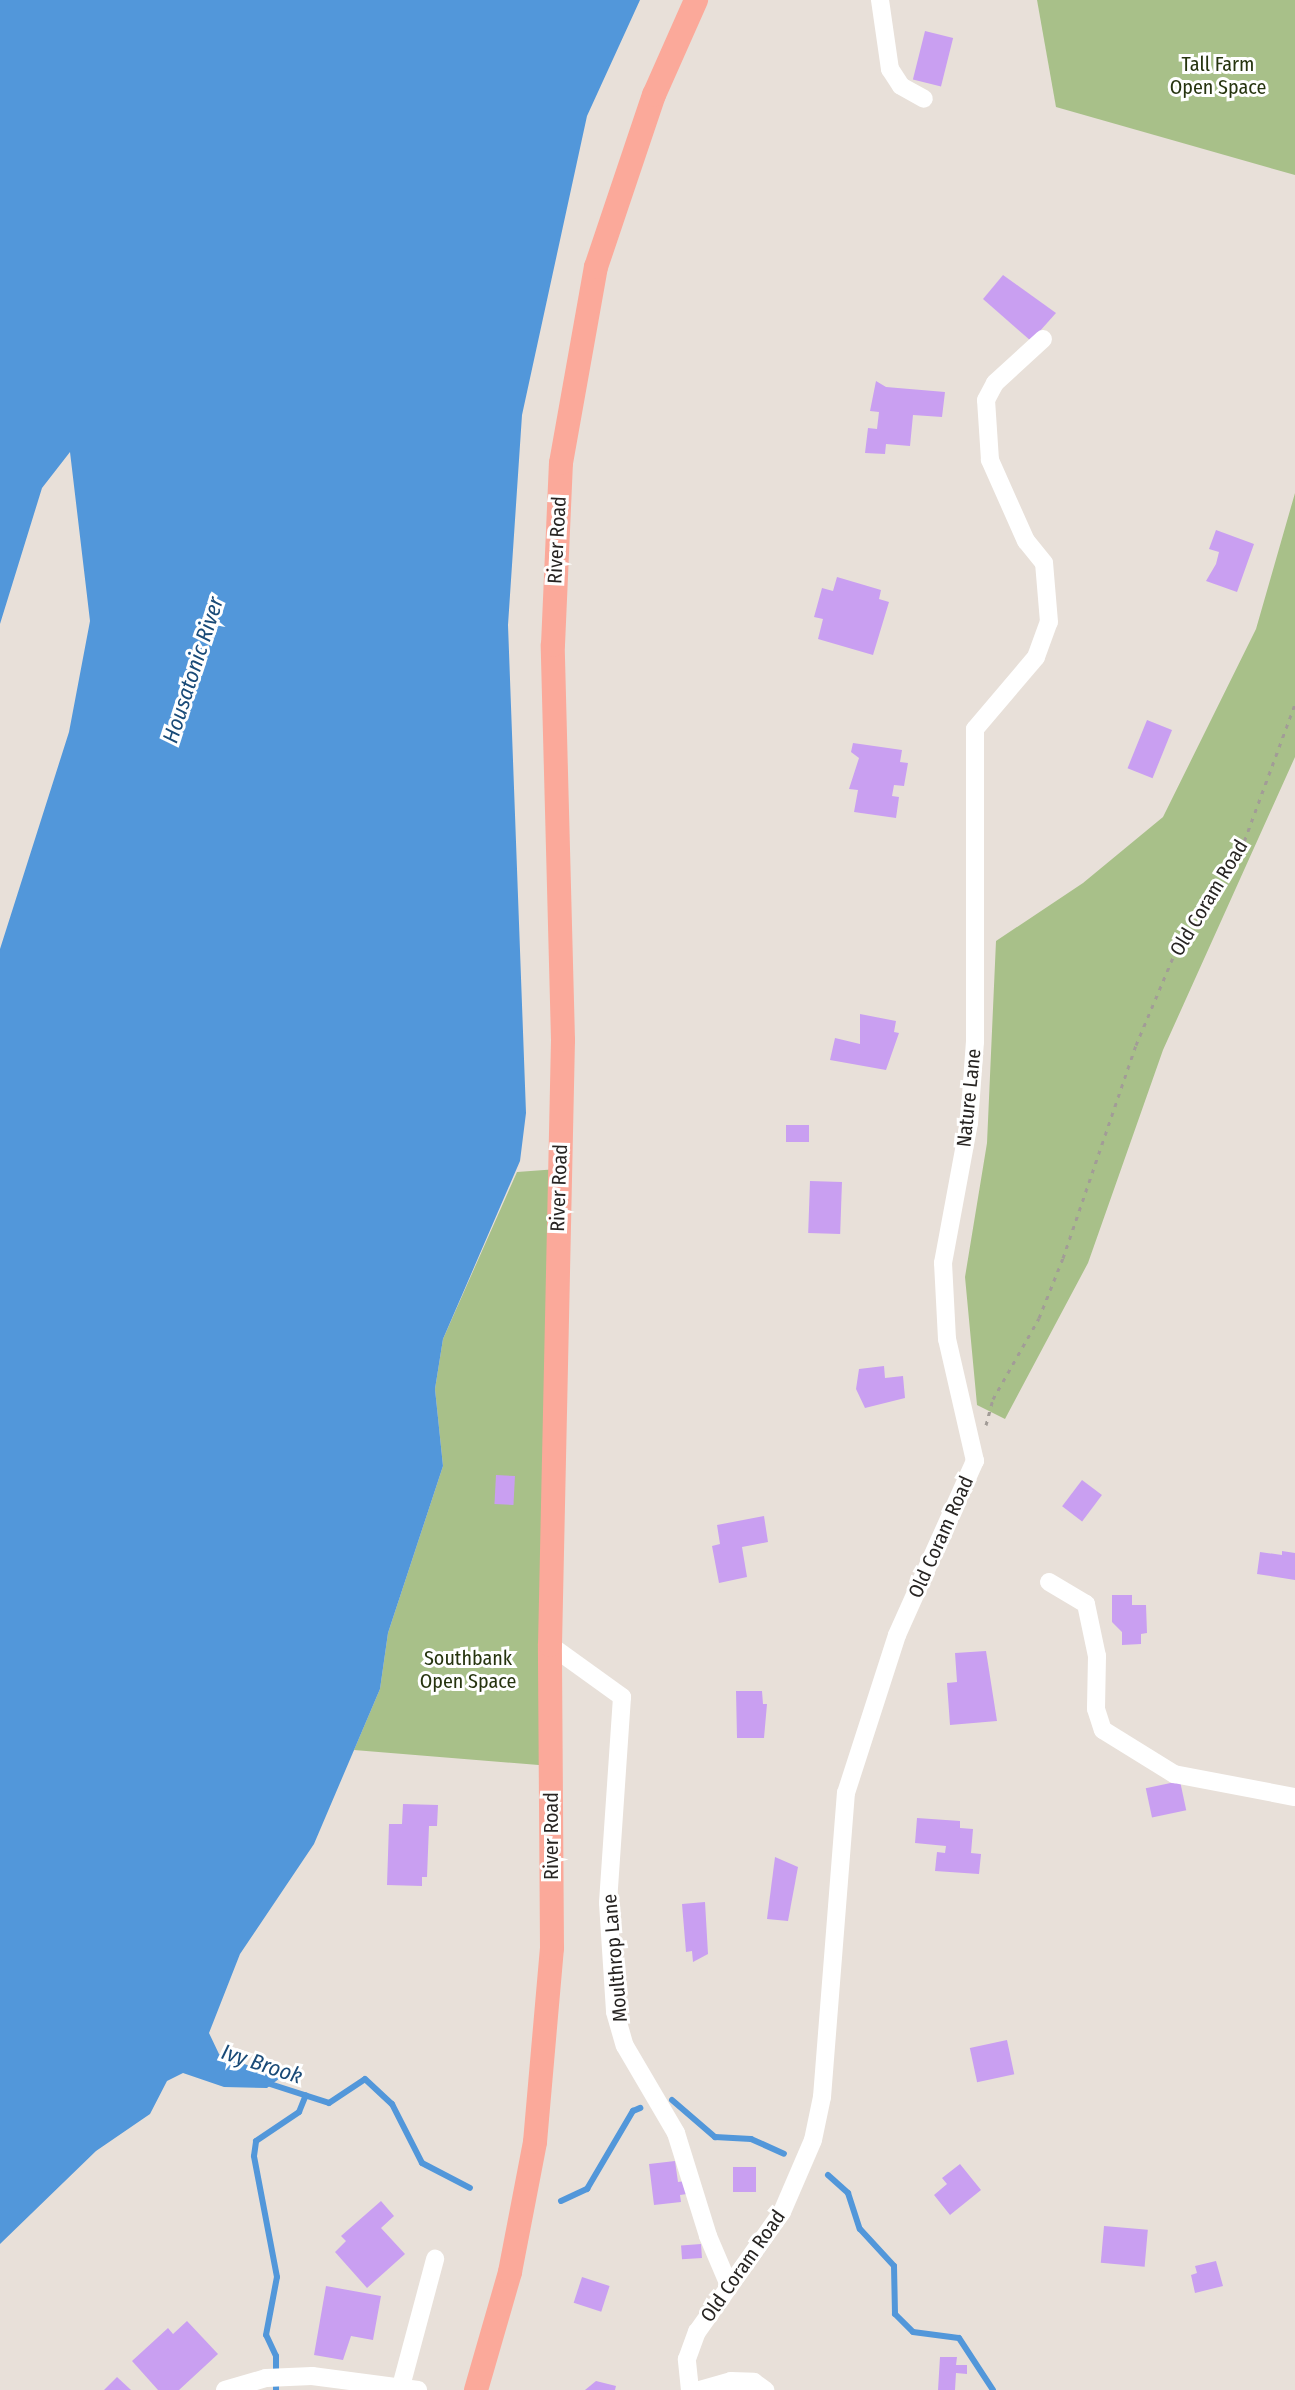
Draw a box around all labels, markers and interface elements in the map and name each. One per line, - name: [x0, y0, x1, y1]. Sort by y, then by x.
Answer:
- park label: Tall Farm Open Space: [1170, 52, 1266, 99]
- street label: River Road: [543, 496, 571, 584]
- water label: Housatonic River: [157, 594, 229, 746]
- street label: Old Coram Road: [1165, 836, 1253, 960]
- street label: Nature Lane: [952, 1048, 986, 1148]
- street label: River Road: [545, 1144, 573, 1232]
- street label: Old Coram Road: [903, 1472, 979, 1602]
- park label: Southbank Open Space: [420, 1647, 516, 1694]
- street label: River Road: [539, 1792, 563, 1880]
- street label: Moulthrop Lane: [597, 1893, 633, 2023]
- water label: Ivy Brook: [218, 2039, 306, 2089]
- street label: Old Coram Road: [696, 2205, 790, 2327]

